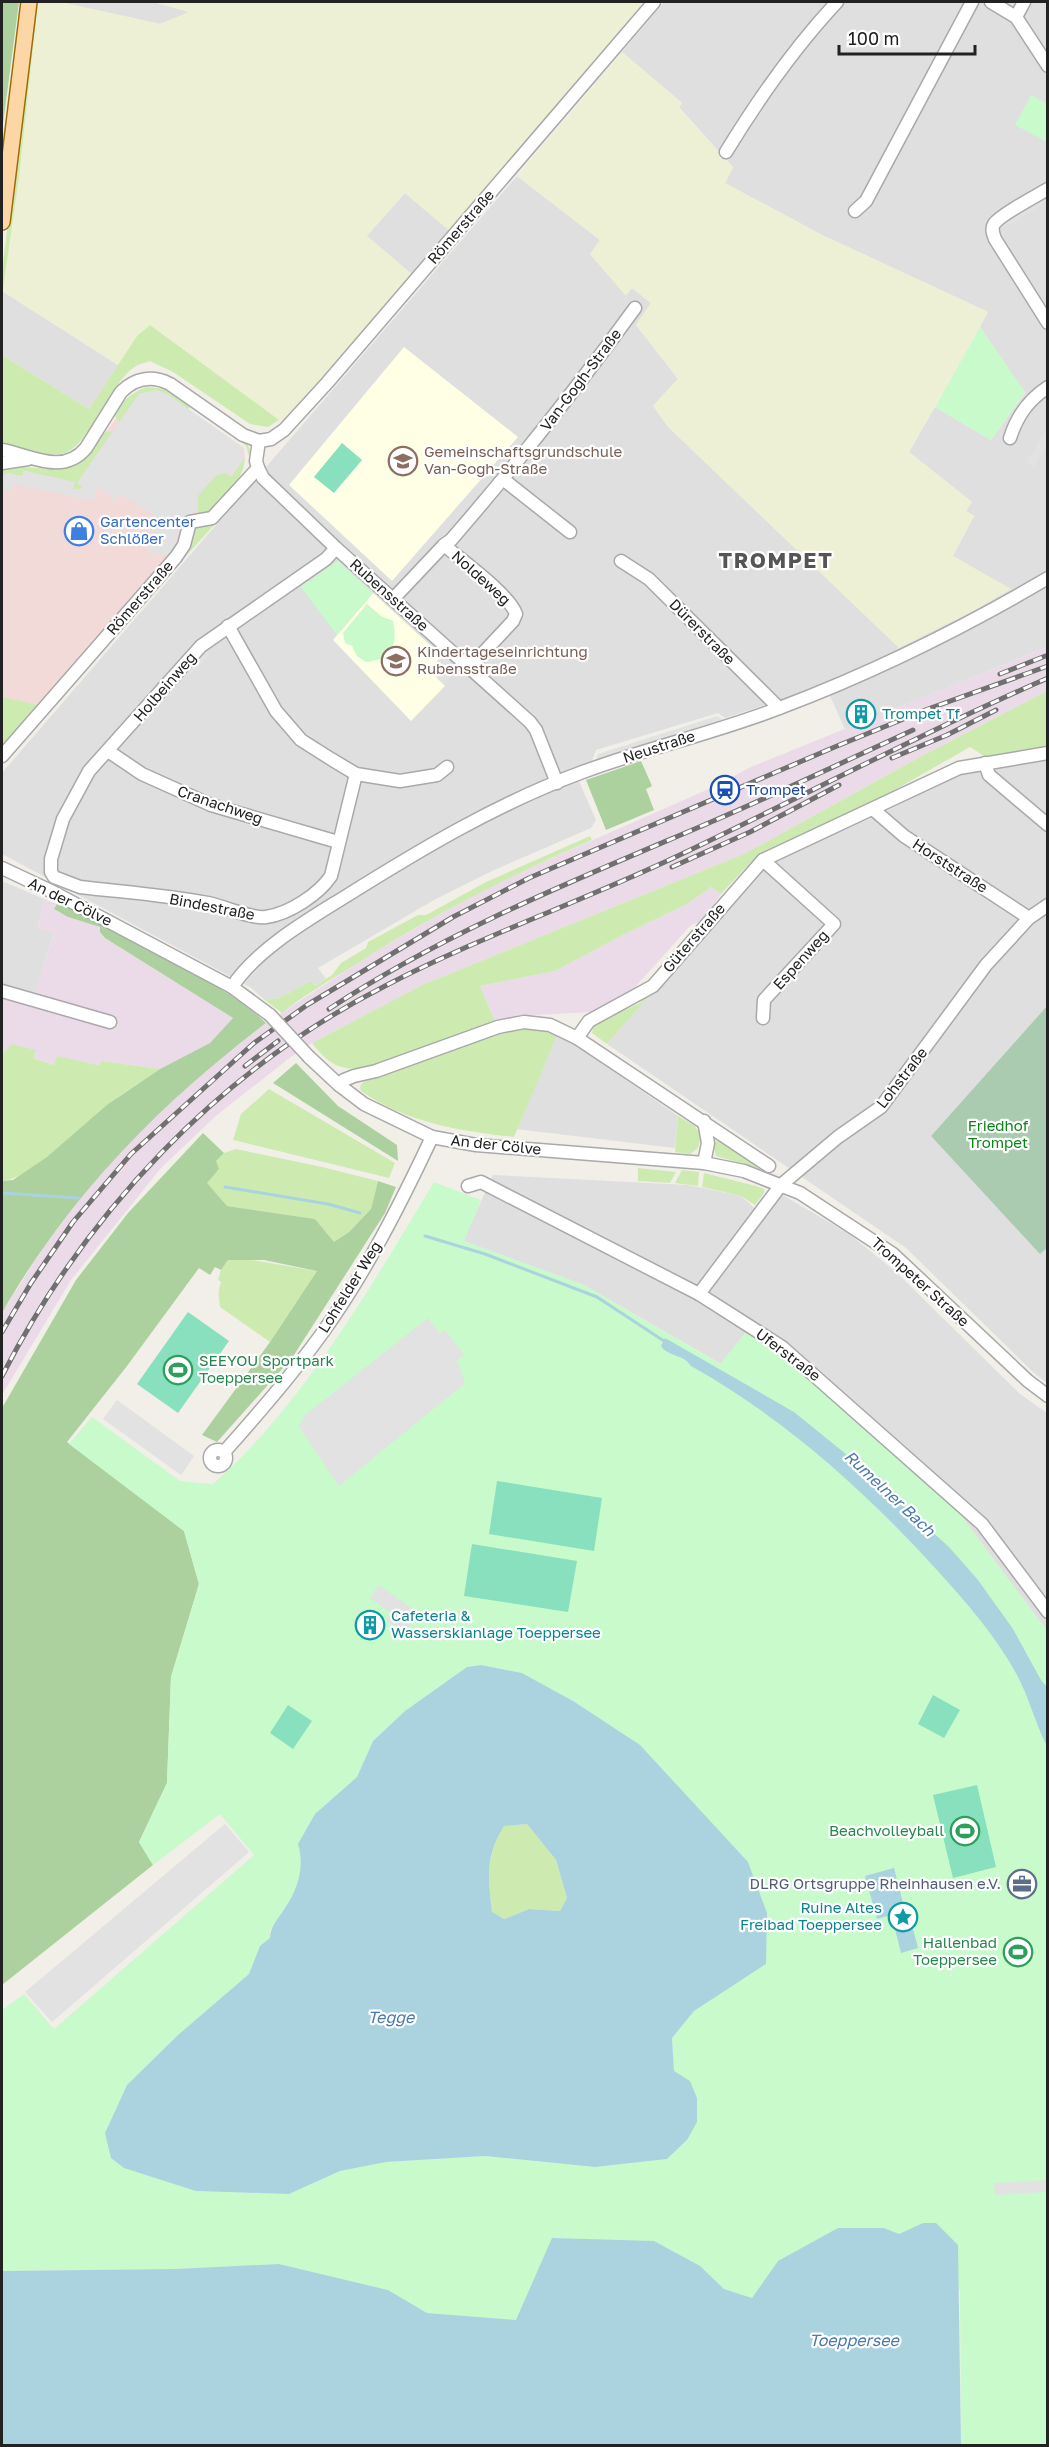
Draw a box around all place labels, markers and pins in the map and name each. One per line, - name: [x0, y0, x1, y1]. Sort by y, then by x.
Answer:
- place label: Gemeinschaftsgrundschule Van-Gogh-Straße: [424, 442, 623, 477]
- school or university icon: Gemeinschaftsgrundschule Van-Gogh-Straße: [387, 445, 419, 477]
- place label: Gartencenter Schlößer: [100, 512, 196, 547]
- shop icon: Gartencenter Schlößer: [63, 515, 95, 547]
- place label: Kindertageseinrichtung Rubensstraße: [417, 642, 588, 677]
- school or university icon: Kindertageseinrichtung Rubensstraße: [380, 645, 412, 677]
- building icon: Trompet Tf: [845, 698, 877, 730]
- place label: Trompet Tf: [882, 704, 961, 722]
- station icon: Trompet: [709, 774, 741, 806]
- place label: Trompet: [746, 780, 806, 798]
- place label: SEEYOU Sportpark Toeppersee: [199, 1351, 335, 1386]
- sports icon: SEEYOU Sportpark Toeppersee: [162, 1354, 194, 1386]
- place label: Cafeteria & Wasserskianlage Toeppersee: [391, 1606, 601, 1641]
- building icon: Cafeteria & Wasserskianlage Toeppersee: [354, 1609, 386, 1641]
- sports icon: Beachvolleyball: [949, 1815, 981, 1847]
- place label: Beachvolleyball: [829, 1821, 944, 1839]
- office icon: DLRG Ortsgruppe Rheinhausen e.V.: [1006, 1868, 1038, 1900]
- place label: DLRG Ortsgruppe Rheinhausen e.V.: [749, 1874, 1001, 1892]
- place label: Ruine Altes Freibad Toeppersee: [740, 1898, 882, 1933]
- place icon: Ruine Altes Freibad Toeppersee: [887, 1901, 919, 1933]
- place label: Hallenbad Toeppersee: [913, 1933, 997, 1968]
- sports icon: Hallenbad Toeppersee: [1002, 1936, 1034, 1968]

